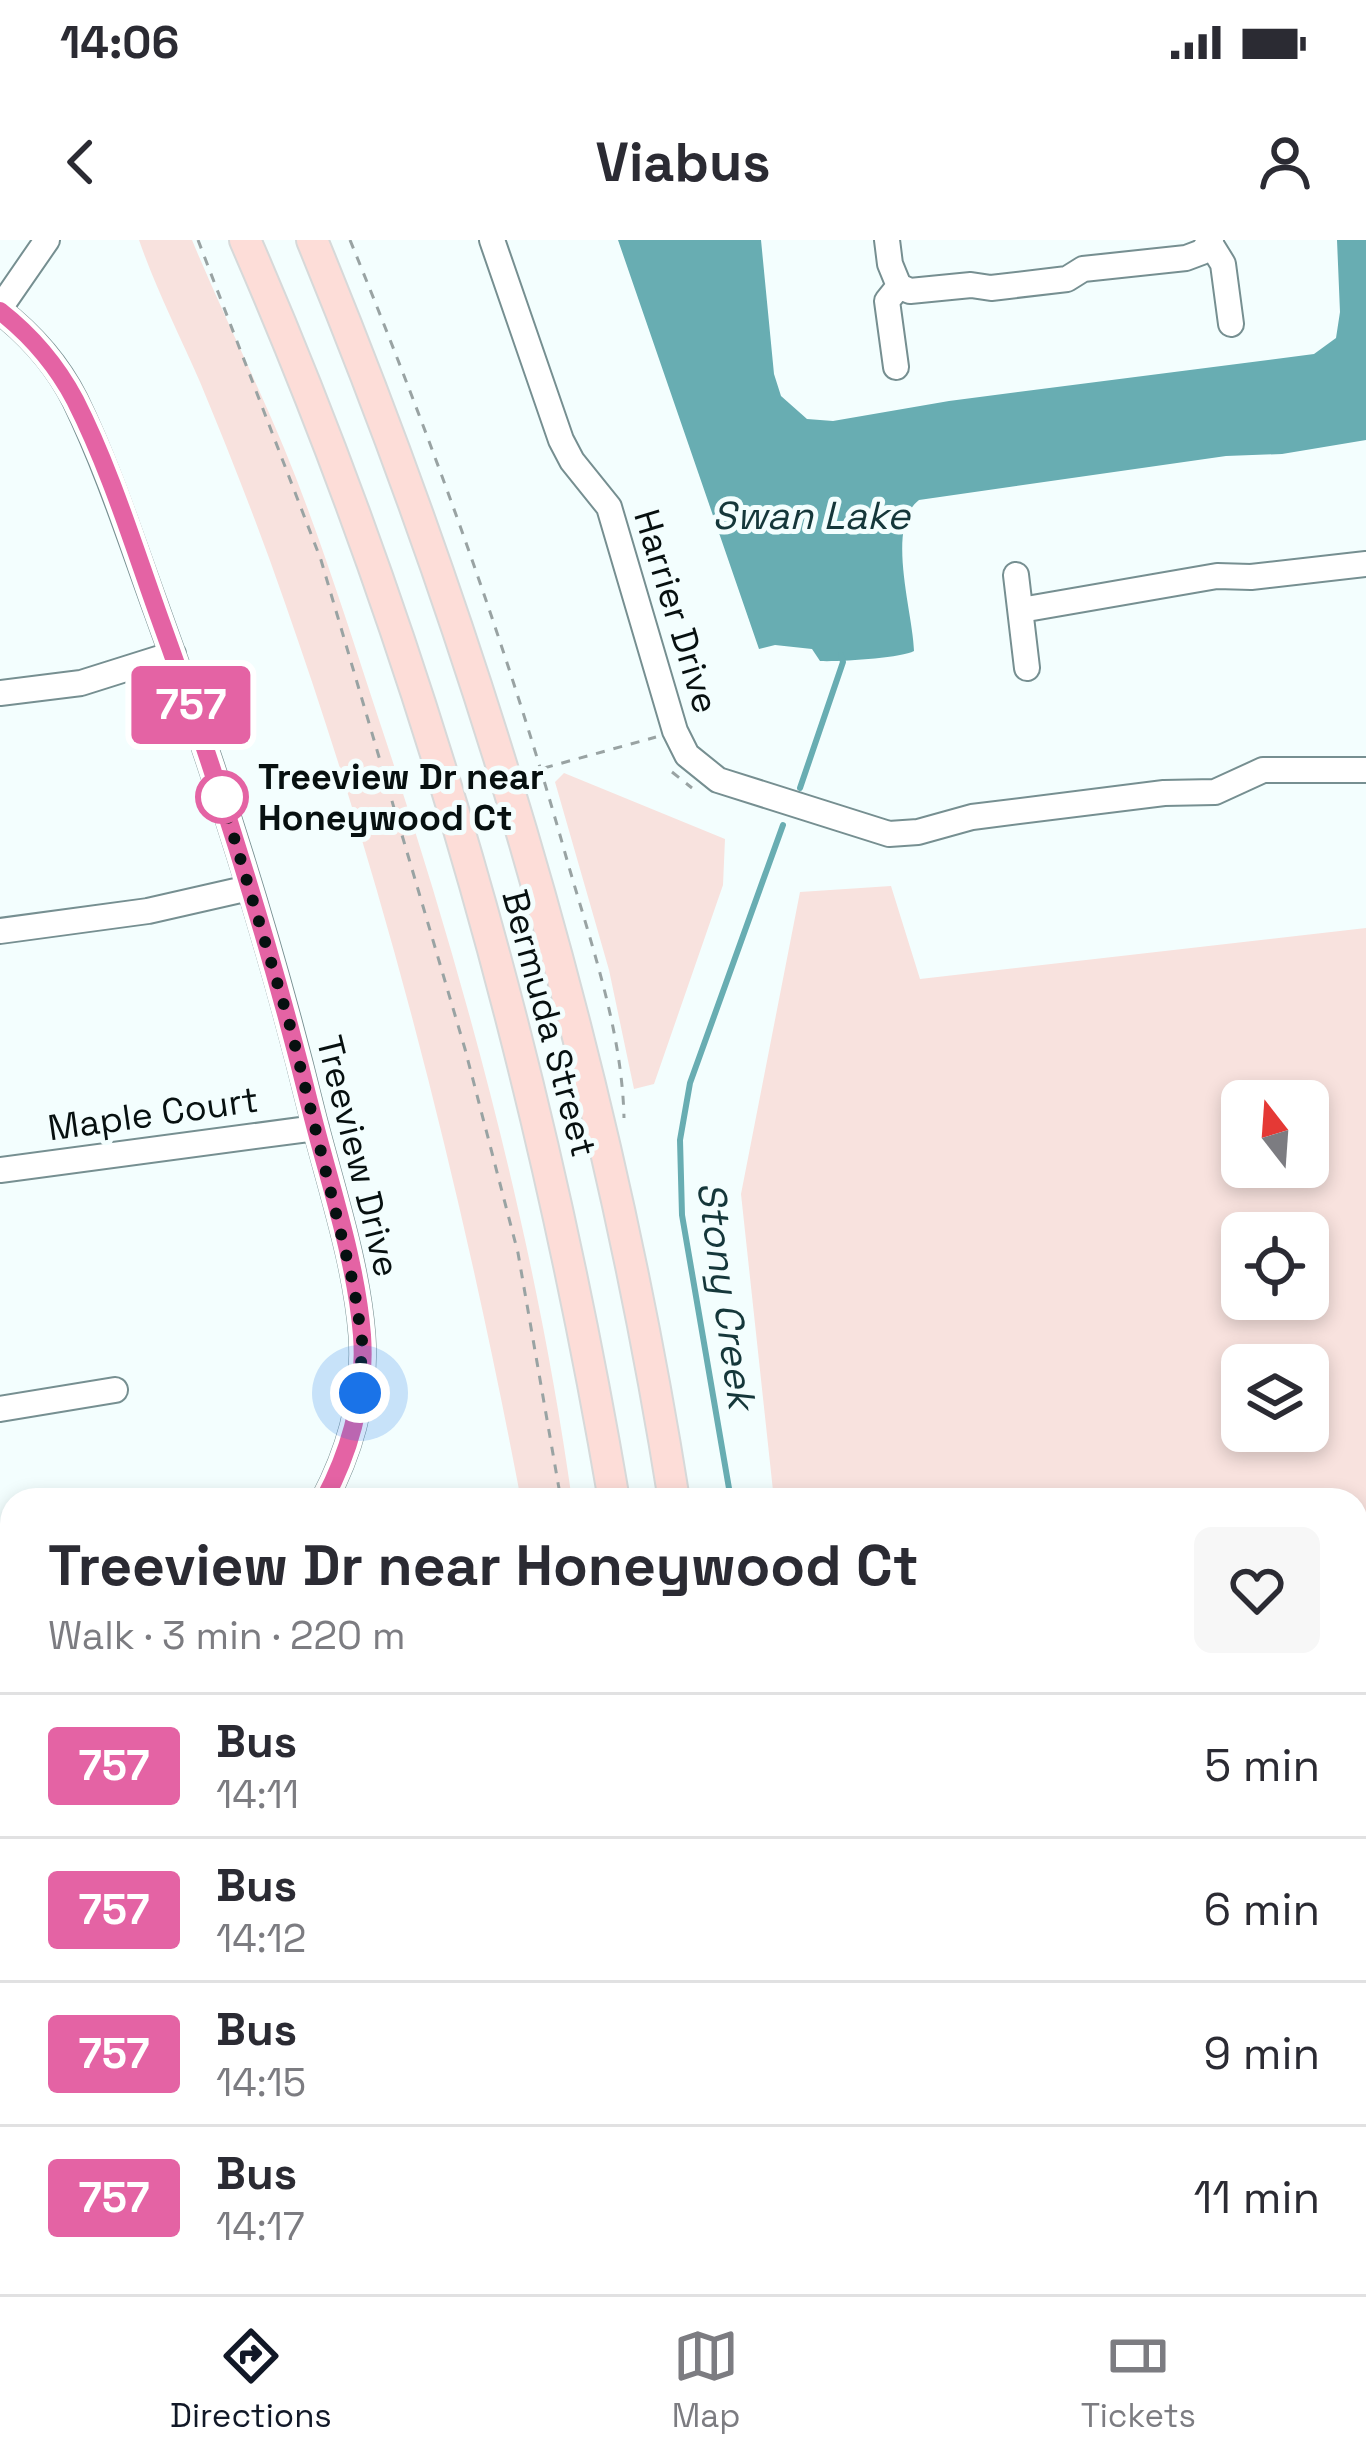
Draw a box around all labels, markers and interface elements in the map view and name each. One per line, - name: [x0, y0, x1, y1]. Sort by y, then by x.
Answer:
- text: 14:06: [60, 14, 179, 71]
- text: Viabus: [596, 128, 770, 197]
- icon: back: [48, 129, 114, 195]
- icon: person: [1252, 129, 1318, 195]
- water label: Swan Lake: [712, 491, 912, 540]
- street label: Harrier Drive: [623, 504, 729, 719]
- line badge: 757: [122, 666, 260, 744]
- text: 757: [155, 678, 227, 731]
- place label: Treeview Dr near Honeywood Ct: [258, 754, 544, 841]
- marker: Treeview Dr near Honeywood Ct: [197, 772, 247, 822]
- street label: Bermuda Street: [491, 885, 607, 1162]
- street label: Treeview Drive: [306, 1031, 410, 1282]
- street label: Maple Court: [45, 1076, 261, 1152]
- north arrow: [1221, 1080, 1329, 1188]
- map controls: [1221, 1080, 1329, 1452]
- water label: Stony Creek: [686, 1178, 767, 1416]
- button: locate: [1221, 1212, 1329, 1320]
- button: layers: [1221, 1344, 1329, 1452]
- your location: [330, 1363, 390, 1423]
- button: heart: [1194, 1527, 1320, 1653]
- text: Treeview Dr near Honeywood Ct: [48, 1529, 919, 1602]
- text: Walk · 3 min · 220 m: [48, 1611, 406, 1660]
- text: Bus: [216, 1713, 297, 1770]
- text: 5 min: [1204, 1737, 1320, 1794]
- text: 757: [78, 1739, 150, 1792]
- text: 14:11: [216, 1770, 299, 1819]
- text: Bus: [216, 1857, 297, 1914]
- text: 6 min: [1204, 1881, 1320, 1938]
- text: 757: [78, 1883, 150, 1936]
- text: 14:12: [216, 1914, 306, 1963]
- text: Bus: [216, 2001, 297, 2058]
- text: 9 min: [1204, 2025, 1320, 2082]
- text: 757: [78, 2027, 150, 2080]
- text: 14:15: [216, 2058, 306, 2107]
- text: Bus: [216, 2145, 297, 2202]
- text: 11 min: [1194, 2169, 1320, 2226]
- text: 757: [78, 2171, 150, 2224]
- text: 14:17: [216, 2202, 305, 2251]
- tab: Directions: [170, 2323, 332, 2437]
- tab: Map: [672, 2323, 741, 2437]
- tab: Tickets: [1081, 2323, 1196, 2437]

